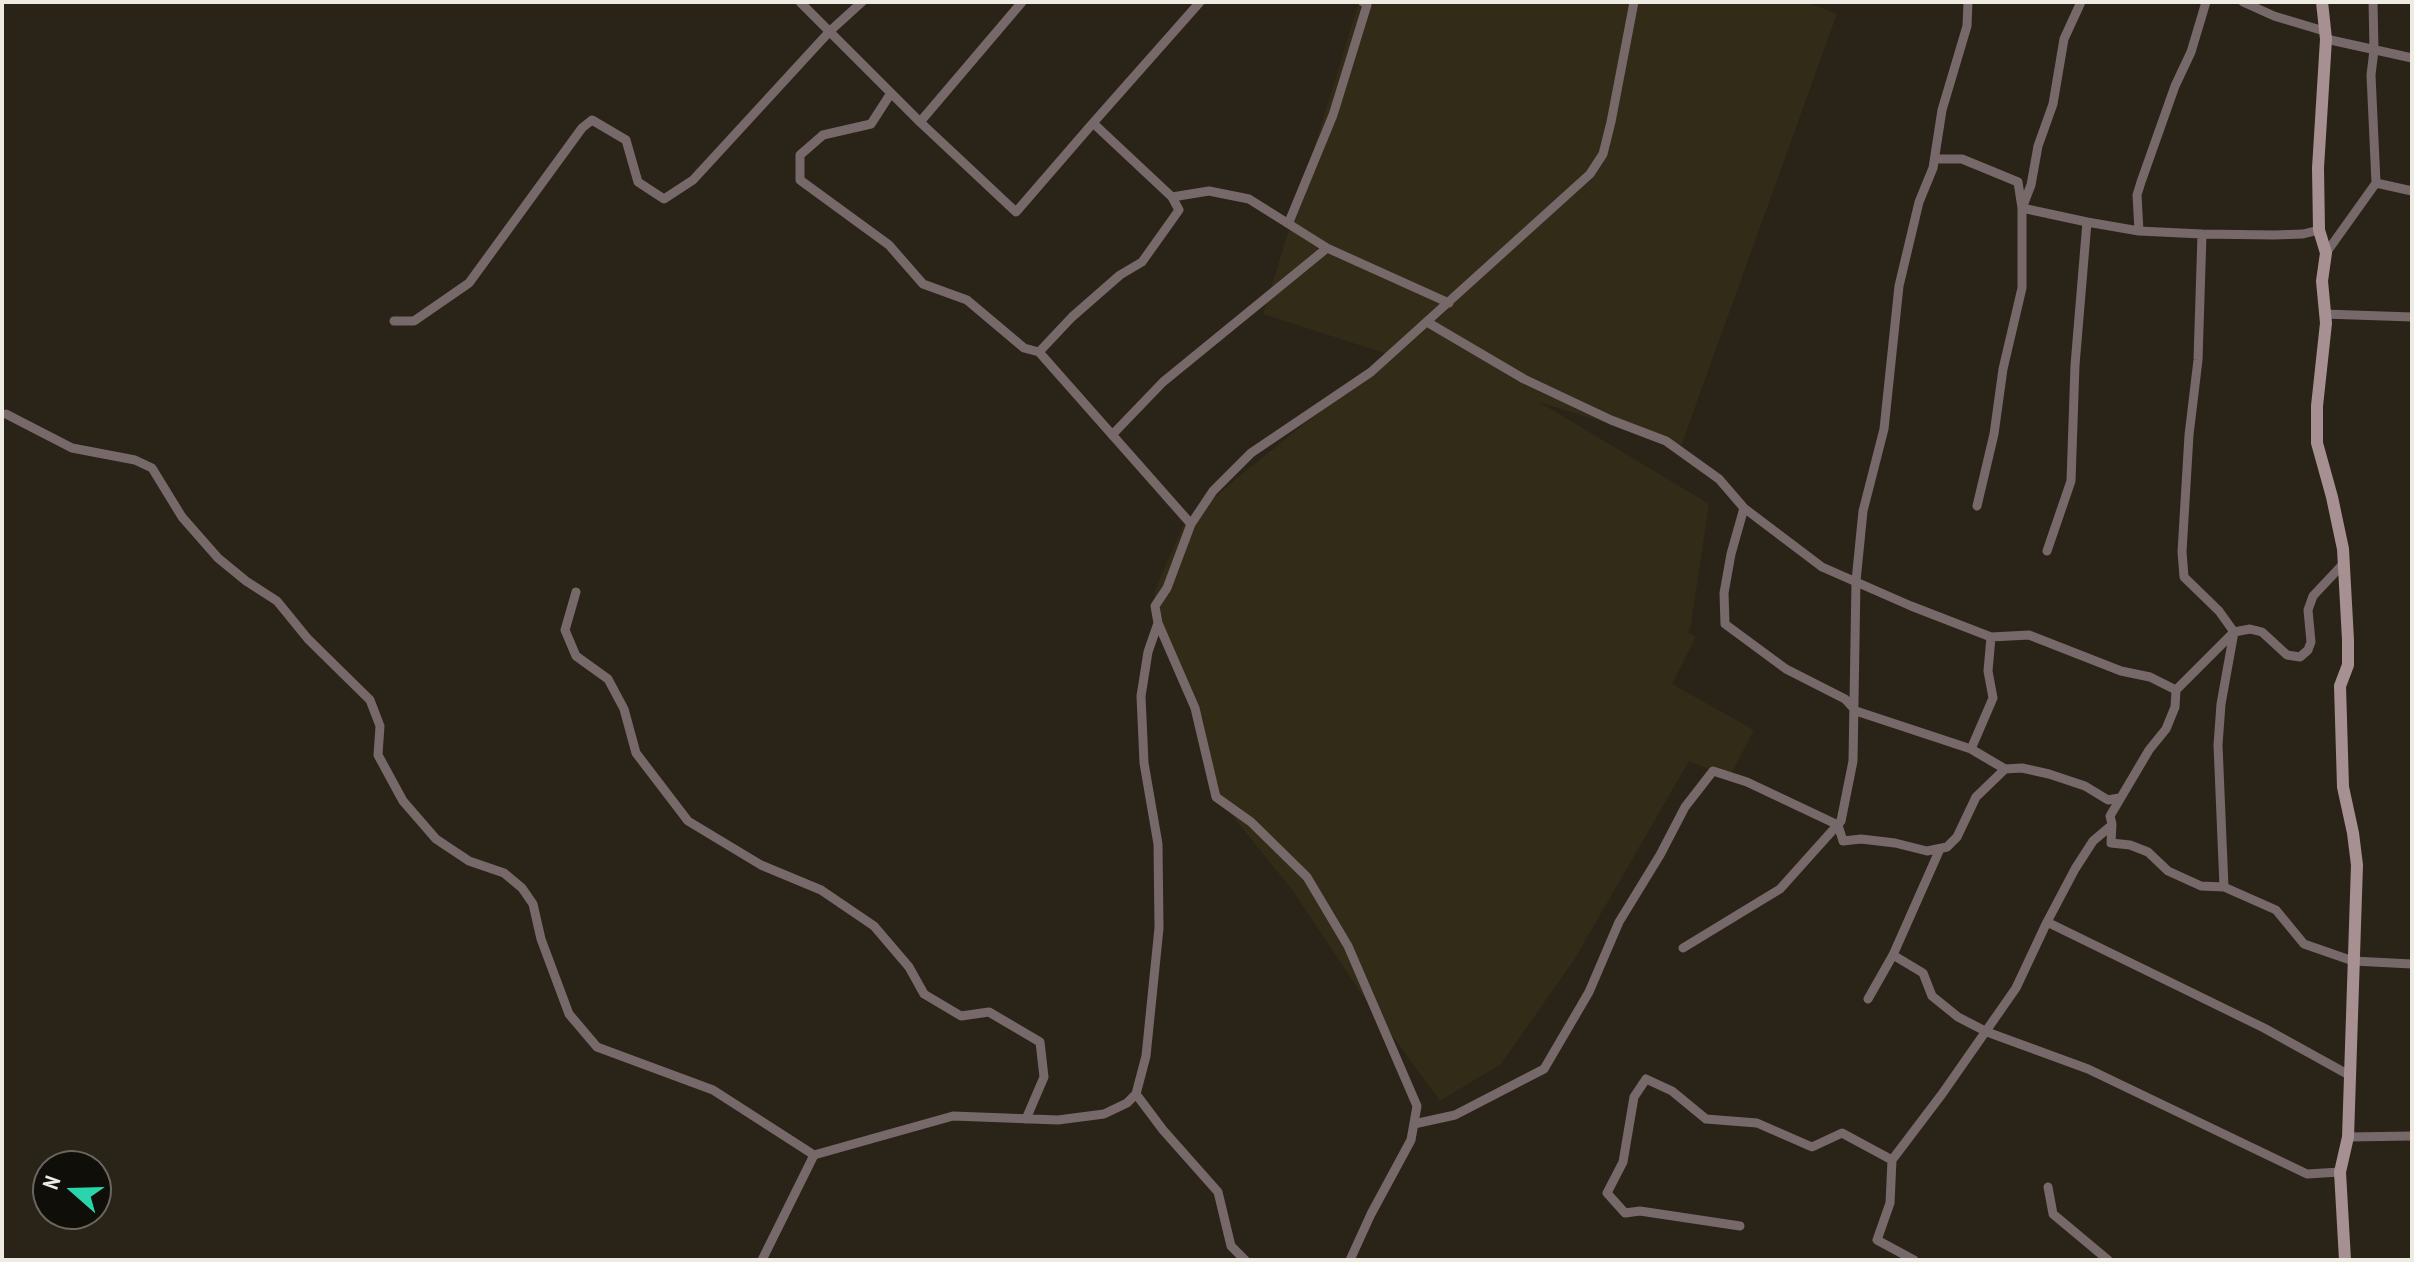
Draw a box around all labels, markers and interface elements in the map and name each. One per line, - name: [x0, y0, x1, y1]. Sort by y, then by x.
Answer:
- north arrow: [32, 1150, 112, 1230]
- text: N: [36, 1172, 67, 1193]

